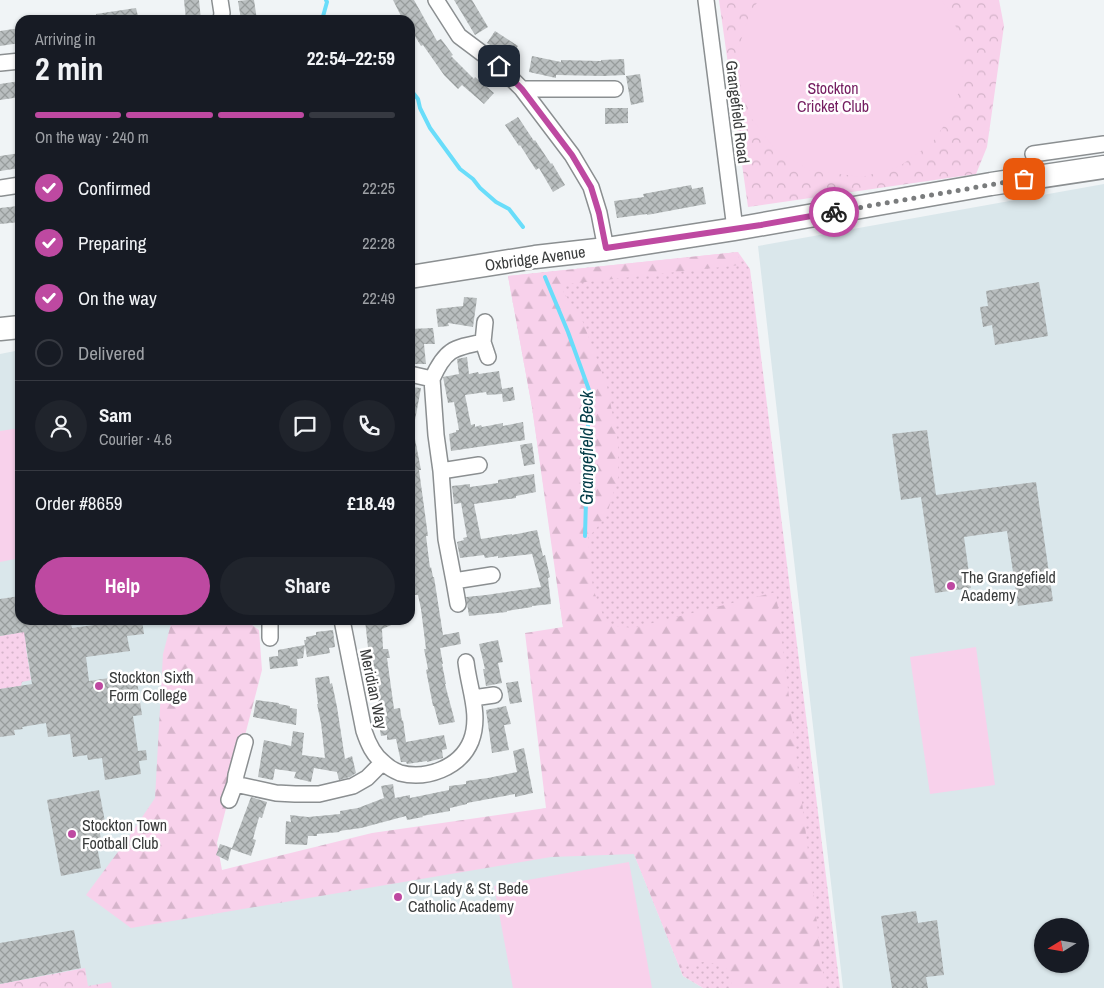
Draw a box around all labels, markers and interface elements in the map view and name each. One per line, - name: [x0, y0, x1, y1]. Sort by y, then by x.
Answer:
- text: Arriving in: [35, 28, 96, 50]
- text: 22:54–22:59: [307, 45, 395, 71]
- pin: [478, 45, 520, 87]
- text: 2 min: [35, 47, 104, 90]
- icon: home: [485, 52, 513, 80]
- street label: Grangefield Road: [721, 59, 755, 165]
- park label: Stockton Cricket Club: [797, 77, 869, 117]
- text: On the way · 240 m: [35, 126, 149, 148]
- pin: [1003, 158, 1045, 200]
- icon: bag: [1010, 165, 1038, 193]
- icon: check: [35, 174, 63, 202]
- text: Confirmed: [78, 175, 151, 201]
- text: 22:25: [362, 177, 395, 199]
- courier: [809, 187, 859, 237]
- icon: bike: [820, 198, 848, 226]
- icon: check: [35, 229, 63, 257]
- text: Preparing: [78, 230, 146, 256]
- text: 22:28: [362, 232, 395, 254]
- street label: Oxbridge Avenue: [483, 240, 587, 276]
- icon: check: [35, 284, 63, 312]
- text: On the way: [78, 285, 157, 311]
- text: 22:49: [362, 287, 395, 309]
- text: Delivered: [78, 340, 145, 366]
- water label: Grangefield Beck: [574, 390, 599, 505]
- button: person: [35, 400, 87, 452]
- button: chat: [279, 400, 331, 452]
- button: phone: [343, 400, 395, 452]
- text: Sam: [99, 402, 132, 428]
- text: Courier · 4.6: [99, 428, 172, 450]
- text: Order #8659: [35, 490, 122, 516]
- text: £18.49: [347, 490, 395, 516]
- button: Help: [35, 557, 210, 615]
- button: Share: [220, 557, 395, 615]
- place label: The Grangefield Academy: [960, 566, 1056, 606]
- marker: The Grangefield Academy: [945, 580, 957, 592]
- street label: Meridian Way: [355, 647, 393, 731]
- place label: Stockton Sixth Form College: [109, 666, 194, 706]
- marker: Stockton Sixth Form College: [93, 680, 105, 692]
- place label: Stockton Town Football Club: [82, 814, 167, 854]
- marker: Stockton Town Football Club: [66, 828, 78, 840]
- place label: Our Lady & St. Bede Catholic Academy: [408, 877, 528, 917]
- marker: Our Lady & St. Bede Catholic Academy: [392, 891, 404, 903]
- north arrow: [1034, 918, 1089, 972]
- map controls: [1034, 918, 1089, 973]

